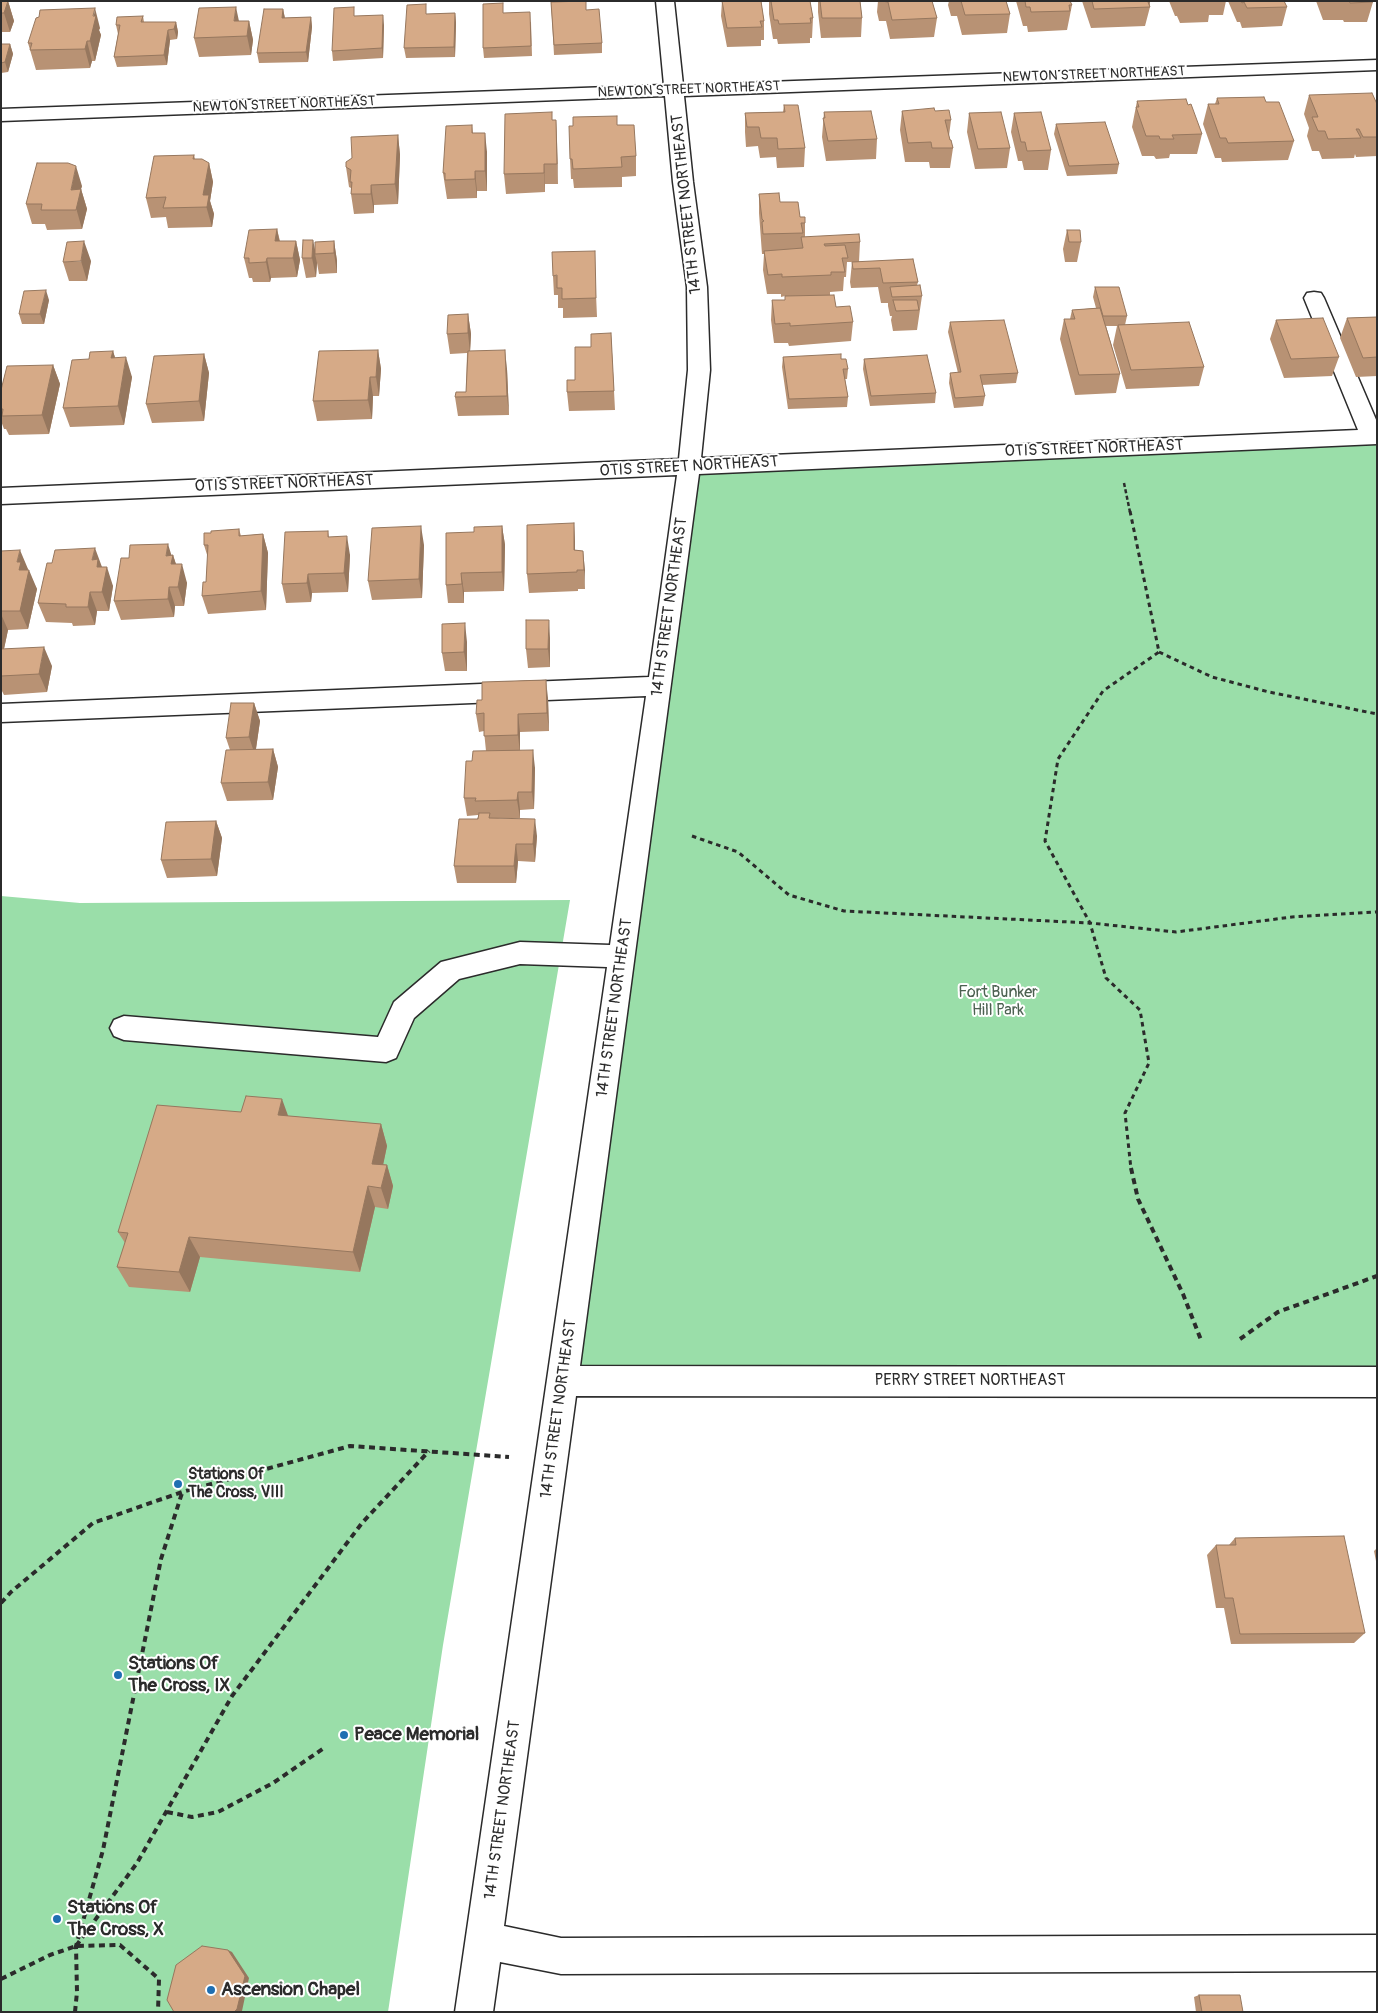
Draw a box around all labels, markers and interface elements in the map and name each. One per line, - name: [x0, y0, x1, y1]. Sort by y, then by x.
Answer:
- street label: NEWTON STREET NORTHEAST: [1002, 63, 1186, 87]
- street label: NEWTON STREET NORTHEAST: [597, 78, 781, 102]
- street label: NEWTON STREET NORTHEAST: [192, 93, 376, 117]
- street label: 14TH STREET NORTHEAST: [668, 113, 706, 295]
- street label: OTIS STREET NORTHEAST: [1004, 436, 1184, 462]
- street label: OTIS STREET NORTHEAST: [599, 453, 779, 481]
- street label: OTIS STREET NORTHEAST: [194, 471, 374, 497]
- street label: 14TH STREET NORTHEAST: [648, 516, 692, 698]
- street label: 14TH STREET NORTHEAST: [593, 917, 637, 1099]
- park label: Fort Bunker Hill Park: [958, 983, 1038, 1021]
- street label: 14TH STREET NORTHEAST: [537, 1318, 581, 1500]
- street label: PERRY STREET NORTHEAST: [874, 1371, 1066, 1391]
- place label: Stations Of The Cross, VIII: [188, 1465, 284, 1503]
- marker: Stations Of The Cross, VIII: [172, 1478, 184, 1490]
- place label: Stations Of The Cross, IX: [128, 1653, 230, 1697]
- marker: Stations Of The Cross, IX: [112, 1669, 124, 1681]
- street label: 14TH STREET NORTHEAST: [481, 1719, 525, 1901]
- place label: Peace Memorial: [354, 1724, 479, 1746]
- marker: Peace Memorial: [338, 1729, 350, 1741]
- place label: Stations Of The Cross, X: [67, 1897, 164, 1941]
- marker: Stations Of The Cross, X: [51, 1913, 63, 1925]
- place label: Ascension Chapel: [221, 1979, 360, 2001]
- marker: Ascension Chapel: [205, 1984, 217, 1996]

